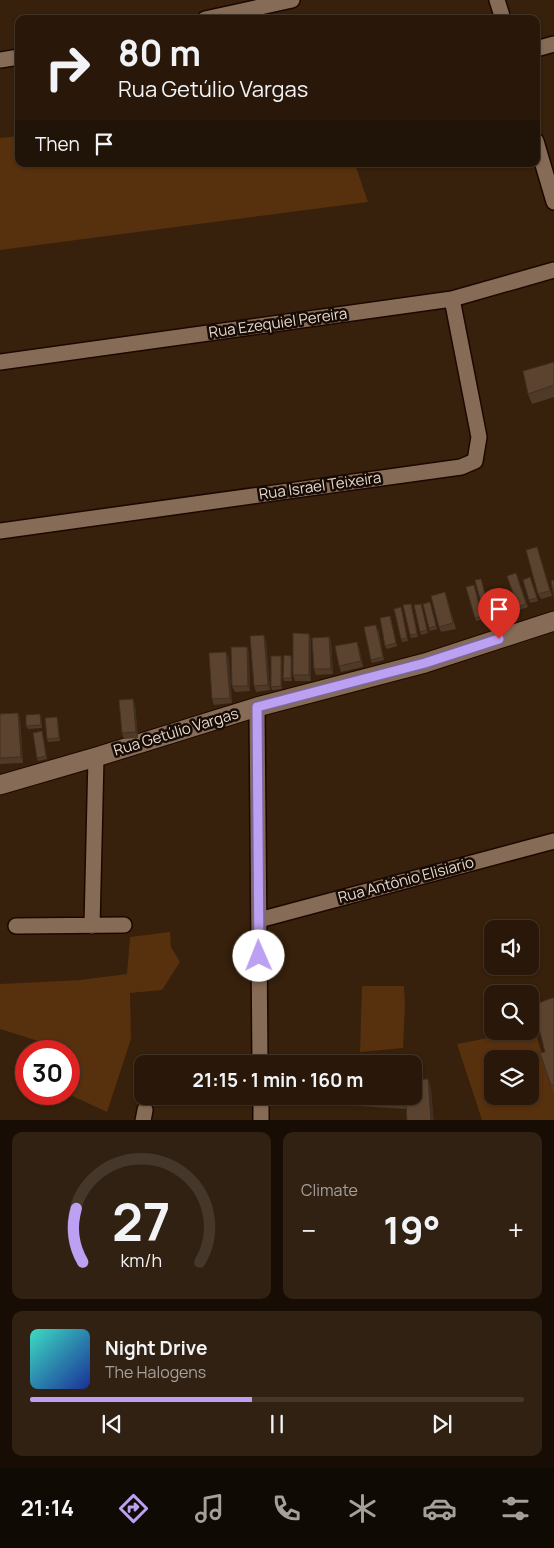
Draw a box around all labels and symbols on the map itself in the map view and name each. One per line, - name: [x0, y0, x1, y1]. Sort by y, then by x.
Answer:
- street label: Rua Ezequiel Pereira: [207, 302, 349, 343]
- street label: Rua Israel Teixeira: [258, 467, 382, 504]
- pin: [478, 588, 520, 639]
- street label: Rua Getúlio Vargas: [111, 702, 241, 761]
- street label: Rua Antônio Elisiario: [336, 851, 476, 908]
- position arrow: [232, 929, 284, 981]
- speed limit sign: 30: [15, 1040, 80, 1105]

